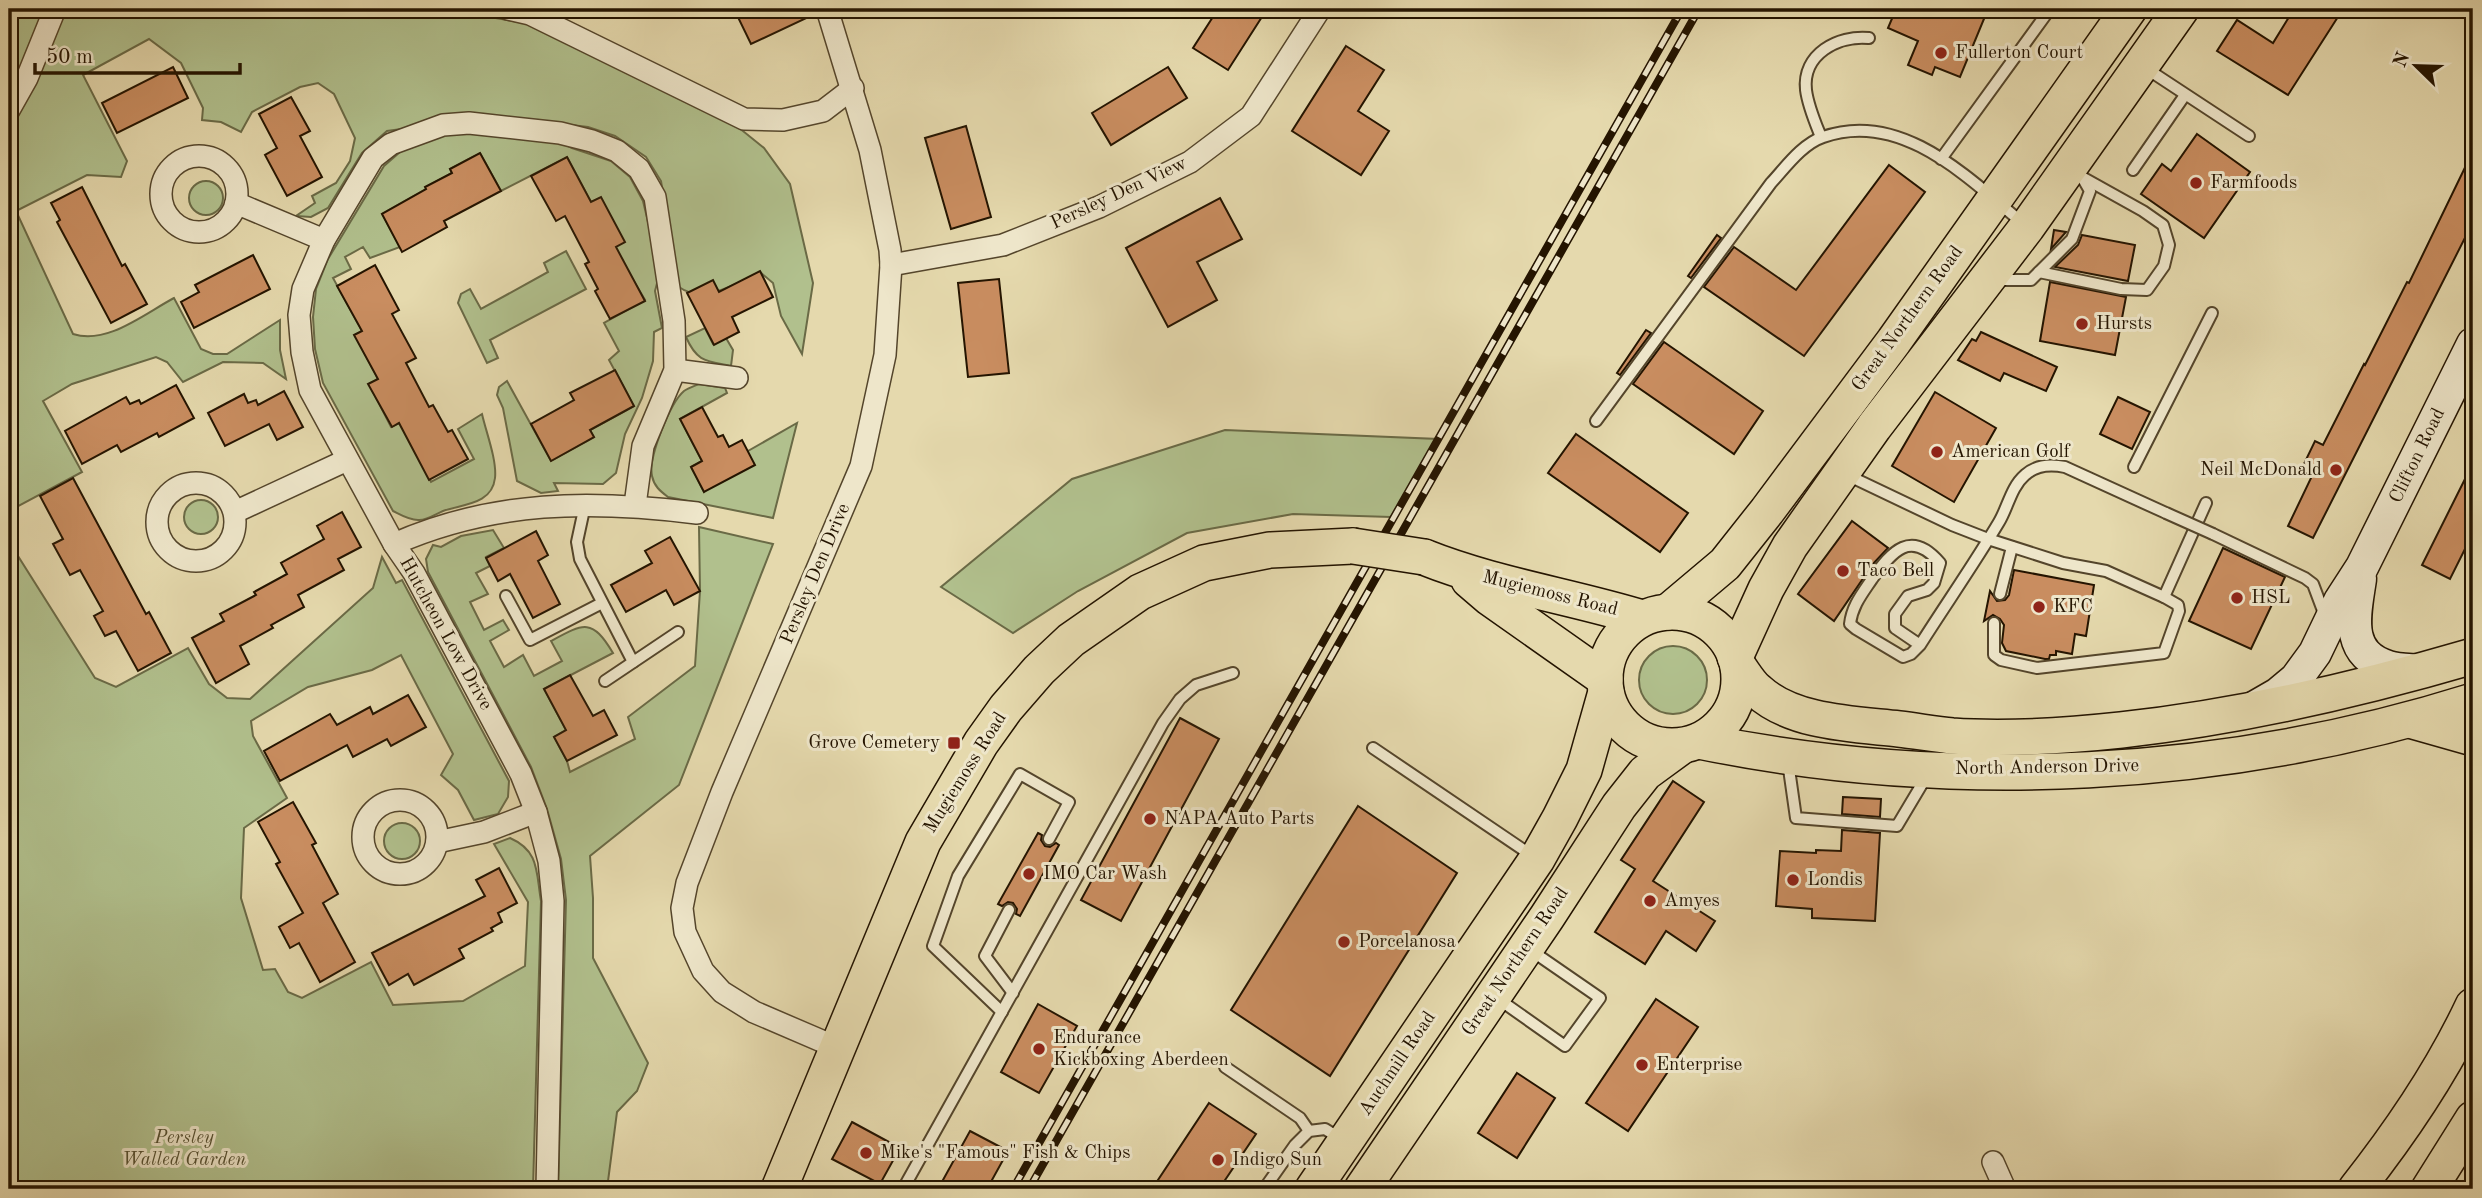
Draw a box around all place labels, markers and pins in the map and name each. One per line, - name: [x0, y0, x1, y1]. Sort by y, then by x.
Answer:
- place label: Fullerton Court: [1955, 44, 2083, 63]
- marker: Fullerton Court: [1933, 45, 1949, 61]
- place label: Farmfoods: [2210, 174, 2297, 193]
- marker: Farmfoods: [2188, 175, 2204, 191]
- place label: Hursts: [2096, 315, 2152, 334]
- marker: Hursts: [2074, 316, 2090, 332]
- place label: American Golf: [1951, 443, 2071, 462]
- marker: American Golf: [1929, 444, 1945, 460]
- place label: Neil McDonald: [2200, 461, 2322, 480]
- marker: Neil McDonald: [2328, 462, 2344, 478]
- place label: Taco Bell: [1857, 562, 1934, 581]
- marker: Taco Bell: [1835, 563, 1851, 579]
- place label: HSL: [2251, 589, 2290, 608]
- marker: HSL: [2229, 590, 2245, 606]
- place label: KFC: [2053, 598, 2093, 617]
- marker: KFC: [2031, 599, 2047, 615]
- place label: Grove Cemetery: [808, 734, 940, 753]
- marker: Grove Cemetery: [946, 735, 962, 751]
- place label: NAPA Auto Parts: [1164, 810, 1314, 829]
- marker: NAPA Auto Parts: [1142, 811, 1158, 827]
- place label: IMO Car Wash: [1043, 865, 1167, 884]
- marker: IMO Car Wash: [1021, 866, 1037, 882]
- place label: Londis: [1807, 871, 1863, 890]
- marker: Londis: [1785, 872, 1801, 888]
- place label: Amyes: [1664, 892, 1720, 911]
- marker: Amyes: [1642, 893, 1658, 909]
- place label: Porcelanosa: [1358, 933, 1457, 952]
- marker: Porcelanosa: [1336, 934, 1352, 950]
- place label: Endurance Kickboxing Aberdeen: [1053, 1029, 1229, 1070]
- marker: Endurance Kickboxing Aberdeen: [1031, 1041, 1047, 1057]
- place label: Enterprise: [1656, 1056, 1742, 1075]
- marker: Enterprise: [1634, 1057, 1650, 1073]
- place label: Mike's "Famous" Fish & Chips: [880, 1144, 1130, 1163]
- marker: Mike's "Famous" Fish & Chips: [858, 1145, 874, 1161]
- place label: Indigo Sun: [1232, 1151, 1322, 1170]
- marker: Indigo Sun: [1210, 1152, 1226, 1168]

